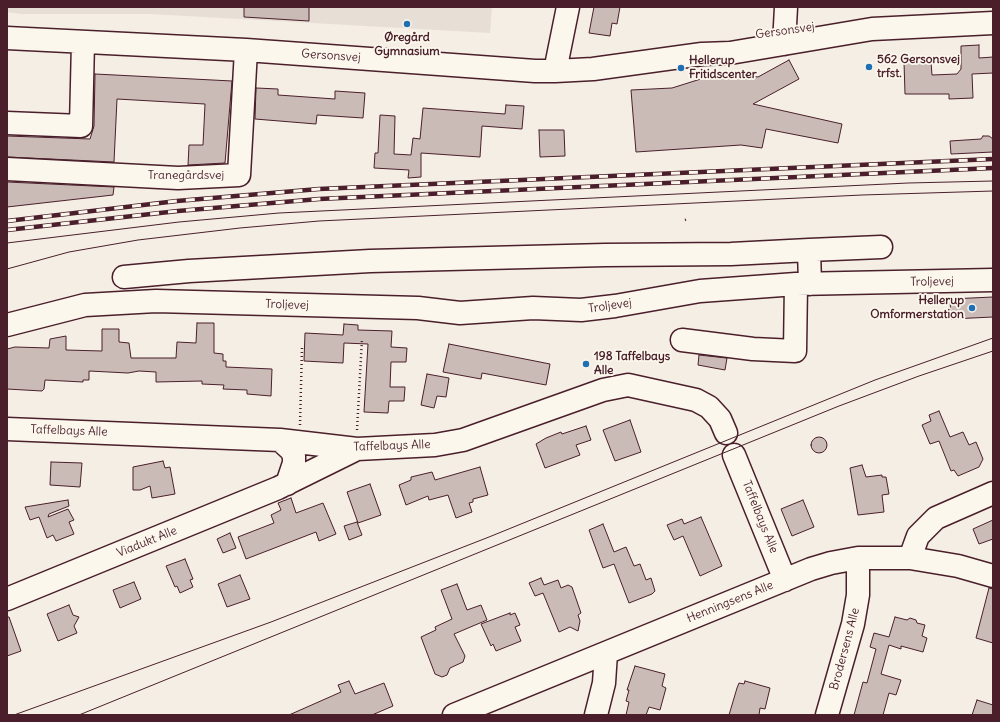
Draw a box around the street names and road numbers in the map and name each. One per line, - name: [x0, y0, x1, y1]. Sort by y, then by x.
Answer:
- street label: Gersonsvej: [754, 20, 816, 42]
- street label: Gersonsvej: [301, 47, 361, 65]
- street label: Tranegårdsvej: [148, 169, 224, 183]
- street label: Troljevej: [910, 274, 954, 290]
- street label: Troljevej: [587, 296, 633, 316]
- street label: Troljevej: [265, 297, 309, 313]
- street label: Taffelbays Alle: [30, 422, 108, 440]
- street label: Taffelbays Alle: [353, 437, 431, 455]
- street label: Taffelbays Alle: [739, 479, 781, 555]
- street label: Viadukt Alle: [115, 523, 179, 561]
- street label: Henningsens Alle: [685, 578, 775, 626]
- street label: Brodersens Alle: [827, 606, 863, 692]

